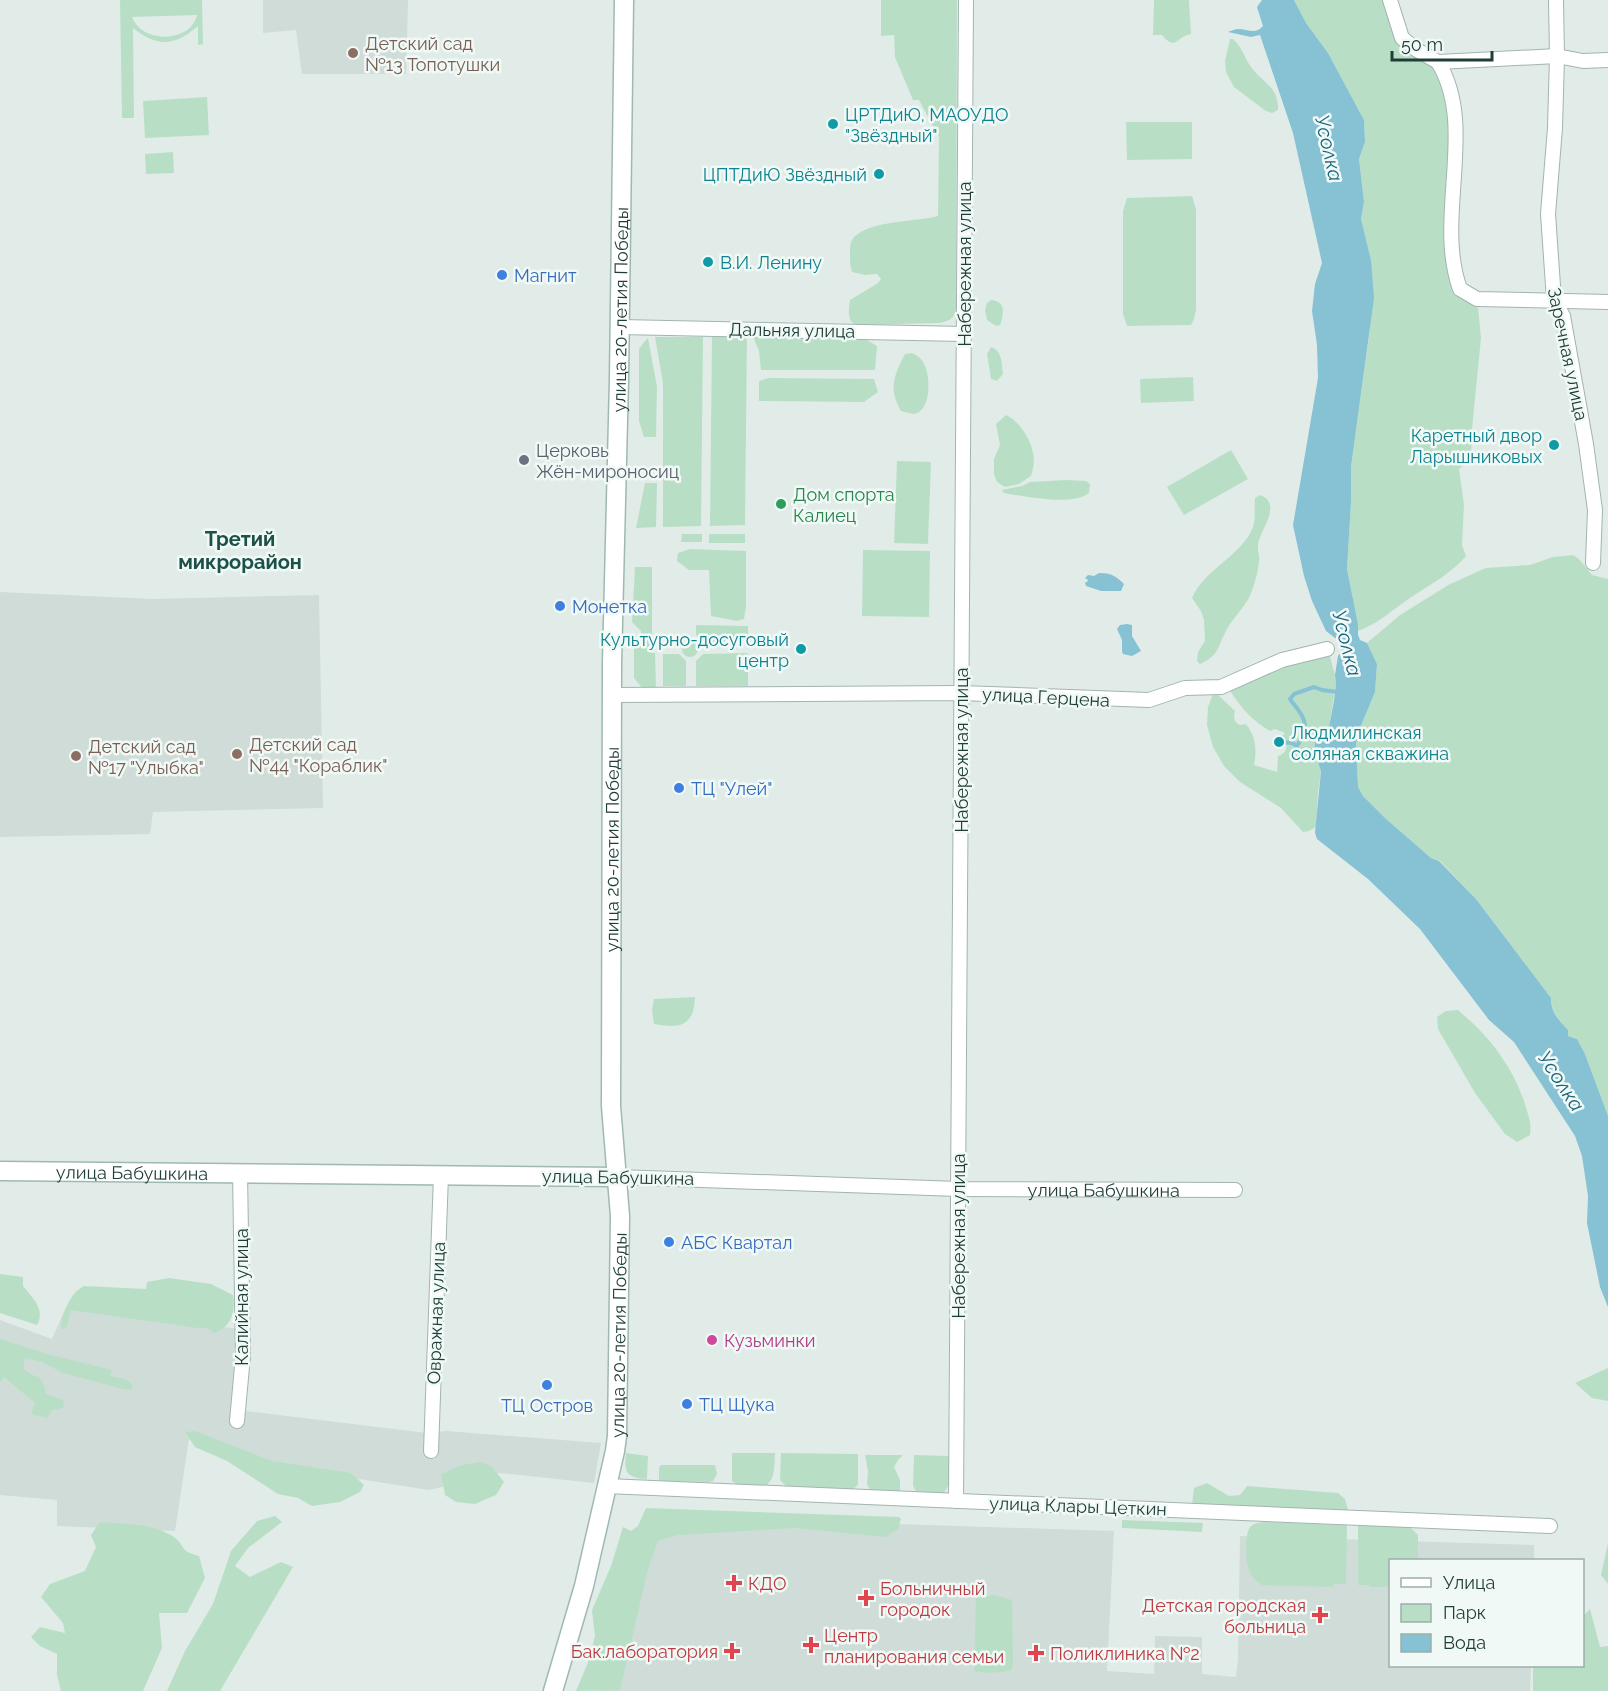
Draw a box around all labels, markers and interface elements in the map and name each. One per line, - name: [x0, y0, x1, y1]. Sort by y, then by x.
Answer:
- scale bar: [1392, 24, 1492, 62]
- place label: Детский сад №13 Топотушки: [365, 33, 500, 75]
- text: 50 m: [1401, 34, 1443, 55]
- marker: Детский сад №13 Топотушки: [346, 46, 360, 60]
- place label: ЦРТДиЮ, МАОУДО "Звёздный": [845, 104, 1008, 146]
- water label: Усолка: [1310, 113, 1348, 183]
- marker: ЦРТДиЮ, МАОУДО "Звёздный": [826, 117, 840, 131]
- place label: ЦПТДиЮ Звёздный: [703, 164, 867, 185]
- marker: ЦПТДиЮ Звёздный: [872, 167, 886, 181]
- street label: Набережная улица: [954, 181, 975, 347]
- street label: улица 20-летия Победы: [608, 207, 632, 413]
- place label: В.И. Ленину: [720, 252, 822, 273]
- marker: В.И. Ленину: [701, 255, 715, 269]
- place label: Магнит: [514, 265, 577, 286]
- marker: Магнит: [495, 268, 509, 282]
- street label: Заречная улица: [1544, 286, 1592, 422]
- street label: Дальняя улица: [729, 318, 855, 342]
- place label: Каретный двор Ларышниковых: [1410, 425, 1542, 467]
- marker: Каретный двор Ларышниковых: [1547, 438, 1561, 452]
- place label: Церковь Жён-мироносиц: [536, 440, 679, 482]
- marker: Церковь Жён-мироносиц: [517, 453, 531, 467]
- place label: Дом спорта Калиец: [793, 484, 895, 526]
- marker: Дом спорта Калиец: [774, 497, 788, 511]
- district label: Третий микрорайон: [178, 527, 302, 574]
- place label: Монетка: [572, 596, 647, 617]
- marker: Монетка: [553, 599, 567, 613]
- water label: Усолка: [1327, 608, 1367, 679]
- place label: Культурно-досуговый центр: [600, 629, 789, 671]
- marker: Культурно-досуговый центр: [794, 642, 808, 656]
- street label: Набережная улица: [951, 667, 972, 833]
- street label: улица Герцена: [982, 683, 1110, 711]
- place label: Людмилинская соляная скважина: [1291, 722, 1449, 764]
- place label: Детский сад №44 "Кораблик": [249, 734, 388, 776]
- marker: Людмилинская соляная скважина: [1272, 735, 1286, 749]
- place label: Детский сад №17 "Улыбка": [88, 736, 204, 778]
- marker: Детский сад №44 "Кораблик": [230, 747, 244, 761]
- street label: улица 20-летия Победы: [601, 747, 622, 952]
- marker: Детский сад №17 "Улыбка": [69, 749, 83, 763]
- place label: ТЦ "Улей": [691, 778, 773, 799]
- marker: ТЦ "Улей": [672, 781, 686, 795]
- water label: Усолка: [1533, 1046, 1589, 1116]
- street label: Набережная улица: [948, 1153, 969, 1319]
- street label: улица Бабушкина: [56, 1161, 208, 1184]
- street label: улица Бабушкина: [542, 1165, 694, 1189]
- street label: улица Бабушкина: [1028, 1179, 1180, 1200]
- street label: Калийная улица: [231, 1228, 252, 1366]
- street label: улица 20-летия Победы: [606, 1232, 630, 1438]
- place label: АБС Квартал: [681, 1232, 792, 1253]
- marker: АБС Квартал: [662, 1235, 676, 1249]
- street label: Овражная улица: [423, 1241, 449, 1385]
- place label: Кузьминки: [724, 1330, 815, 1351]
- marker: Кузьминки: [705, 1333, 719, 1347]
- marker: ТЦ Остров: [540, 1378, 554, 1392]
- place label: ТЦ Щука: [699, 1394, 774, 1415]
- place label: ТЦ Остров: [501, 1395, 593, 1416]
- marker: ТЦ Щука: [680, 1397, 694, 1411]
- street label: улица Клары Цеткин: [989, 1492, 1167, 1520]
- legend: [1389, 1559, 1584, 1667]
- text: Улица: [1443, 1572, 1495, 1593]
- place label: КДО: [748, 1573, 786, 1594]
- marker: КДО: [725, 1574, 743, 1592]
- place label: Больничный городок: [880, 1578, 985, 1620]
- marker: Больничный городок: [857, 1589, 875, 1607]
- place label: Детская городская больница: [1142, 1595, 1306, 1637]
- text: Парк: [1443, 1602, 1486, 1623]
- marker: Детская городская больница: [1311, 1606, 1329, 1624]
- place label: Центр планирования семьи: [824, 1625, 1004, 1667]
- text: Вода: [1443, 1632, 1486, 1653]
- marker: Центр планирования семьи: [802, 1636, 820, 1654]
- place label: Бак.лаборатория: [571, 1641, 718, 1662]
- marker: Бак.лаборатория: [723, 1642, 741, 1660]
- place label: Поликлиника №2: [1050, 1643, 1200, 1664]
- marker: Поликлиника №2: [1027, 1644, 1045, 1662]

